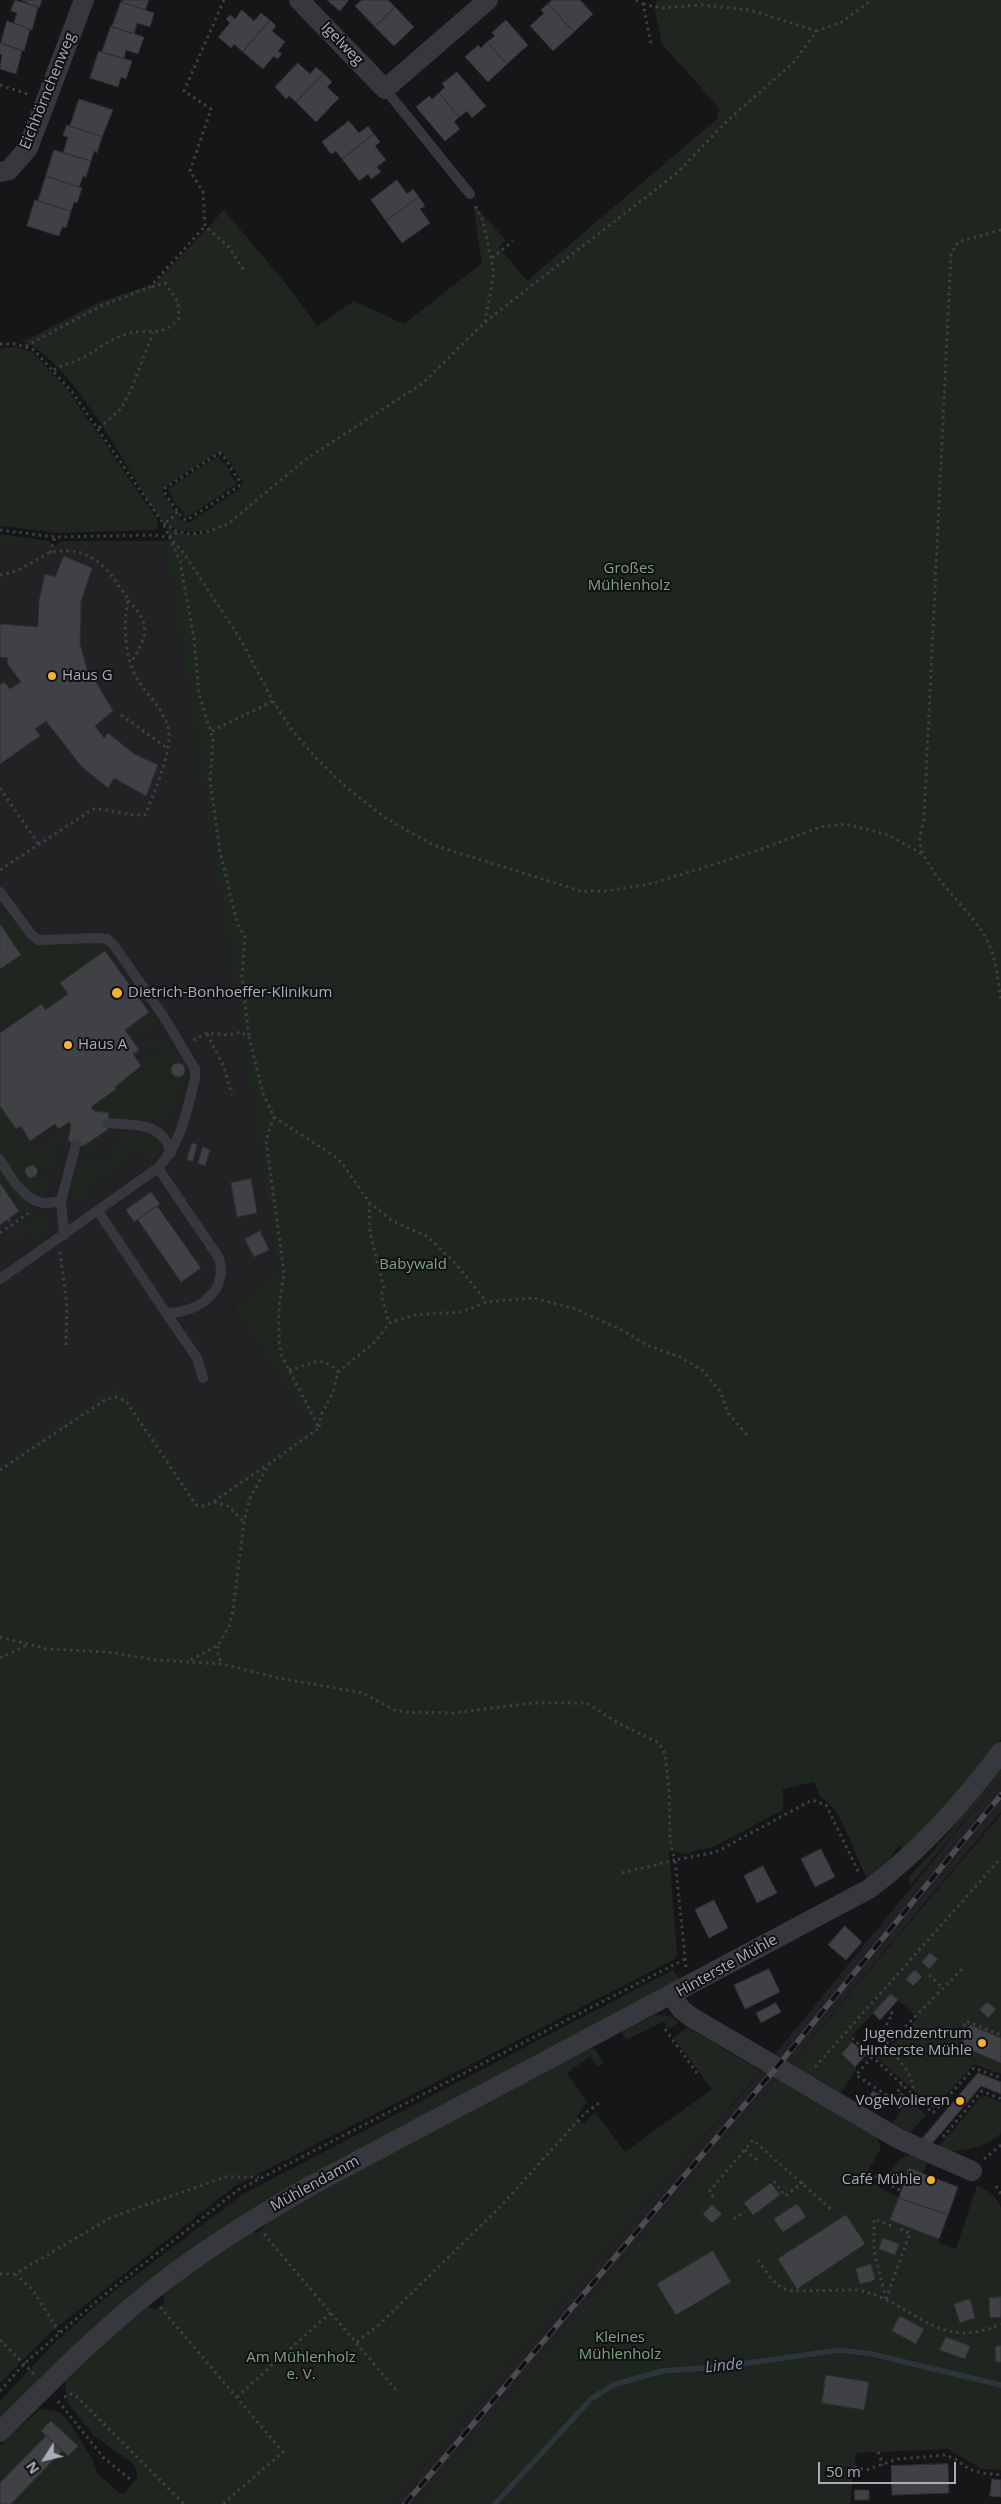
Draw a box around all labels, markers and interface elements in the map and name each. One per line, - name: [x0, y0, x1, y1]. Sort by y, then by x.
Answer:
- street label: Igelweg: [317, 19, 367, 69]
- street label: Eichhörnchenweg: [16, 30, 80, 152]
- park label: Großes Mühlenholz: [588, 560, 670, 595]
- place label: Haus G: [62, 667, 113, 685]
- marker: Haus G: [46, 670, 58, 682]
- place label: Dietrich-Bonhoeffer-Klinikum: [128, 984, 332, 1002]
- marker: Dietrich-Bonhoeffer-Klinikum: [110, 986, 124, 1000]
- place label: Haus A: [78, 1036, 127, 1054]
- marker: Haus A: [62, 1039, 74, 1051]
- park label: Babywald: [379, 1256, 447, 1274]
- street label: Hinterste Mühle: [673, 1931, 781, 2001]
- place label: Jugendzentrum Hinterste Mühle: [859, 2025, 972, 2060]
- marker: Jugendzentrum Hinterste Mühle: [976, 2037, 988, 2049]
- place label: Vogelvolieren: [855, 2092, 950, 2110]
- marker: Vogelvolieren: [954, 2095, 966, 2107]
- street label: Mühlendamm: [268, 2152, 362, 2216]
- place label: Café Mühle: [842, 2171, 921, 2189]
- marker: Café Mühle: [925, 2174, 937, 2186]
- park label: Kleines Mühlenholz: [579, 2329, 661, 2364]
- park label: Am Mühlenholz e. V.: [246, 2349, 356, 2384]
- water label: Linde: [704, 2354, 744, 2378]
- north arrow: [20, 2434, 70, 2484]
- scale bar: [821, 2452, 958, 2484]
- text: N: [21, 2458, 43, 2478]
- text: 50 m: [826, 2461, 861, 2481]

